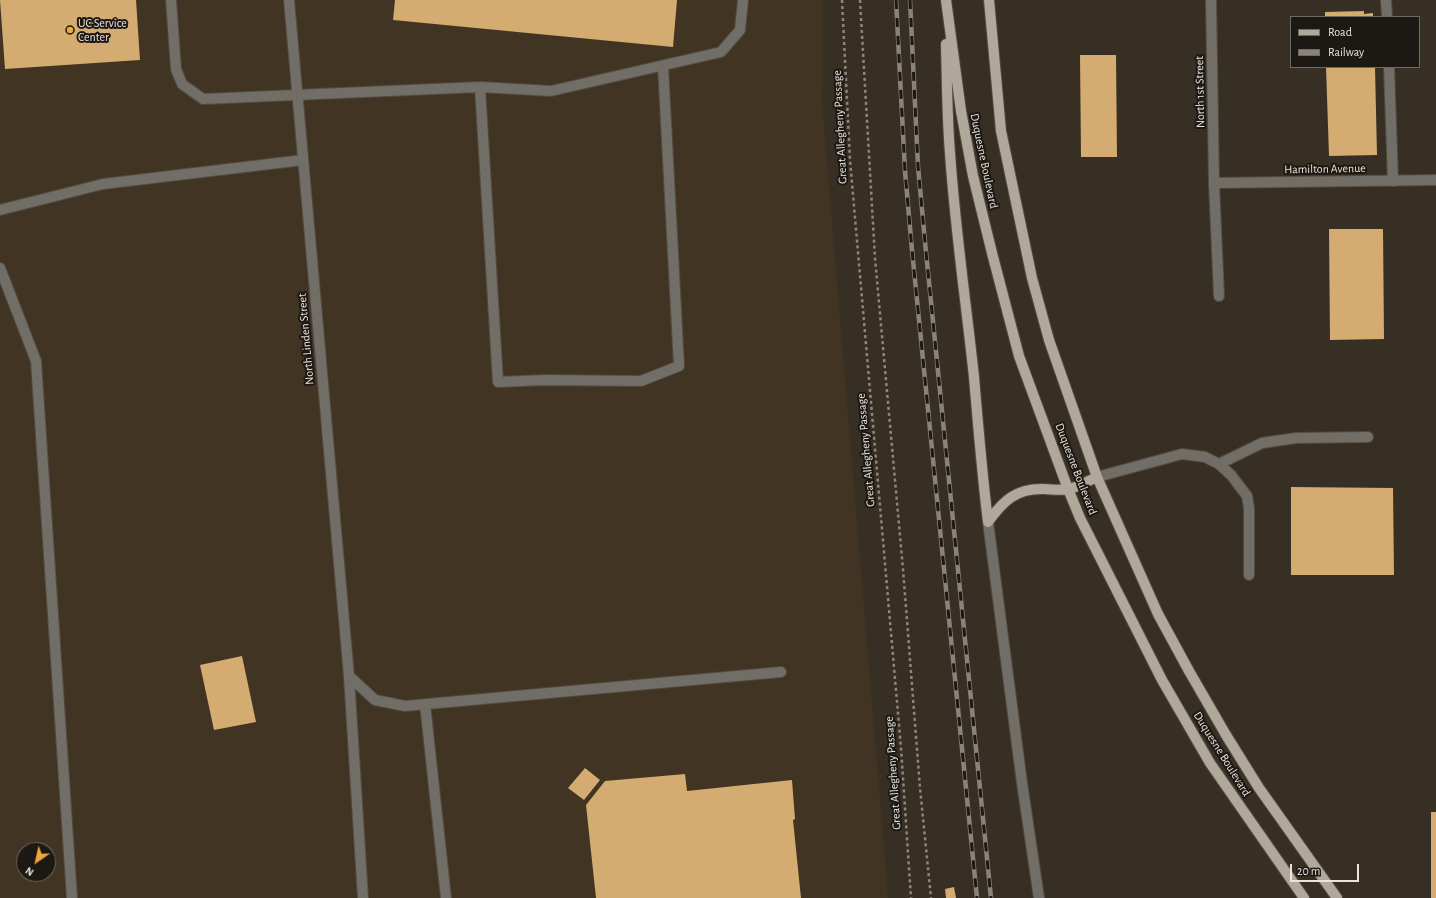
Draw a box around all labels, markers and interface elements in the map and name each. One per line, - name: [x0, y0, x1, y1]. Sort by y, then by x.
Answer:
- place label: UC Service Center: [78, 16, 127, 44]
- legend: [1290, 16, 1420, 68]
- marker: UC Service Center: [65, 25, 75, 35]
- text: Road: [1328, 26, 1352, 38]
- text: Railway: [1328, 46, 1364, 58]
- street label: North 1st Street: [1192, 56, 1208, 128]
- street label: Great Allegheny Passage: [830, 70, 850, 184]
- street label: Duquesne Boulevard: [967, 112, 1001, 210]
- street label: Hamilton Avenue: [1284, 161, 1366, 177]
- street label: North Linden Street: [295, 293, 317, 385]
- street label: Great Allegheny Passage: [854, 393, 878, 507]
- street label: Duquesne Boulevard: [1052, 421, 1100, 517]
- street label: Duquesne Boulevard: [1190, 709, 1254, 799]
- street label: Great Allegheny Passage: [882, 716, 904, 830]
- north arrow: [16, 842, 56, 882]
- scale bar: [1292, 856, 1361, 882]
- text: N: [23, 865, 36, 878]
- text: 20 m: [1297, 865, 1320, 877]

